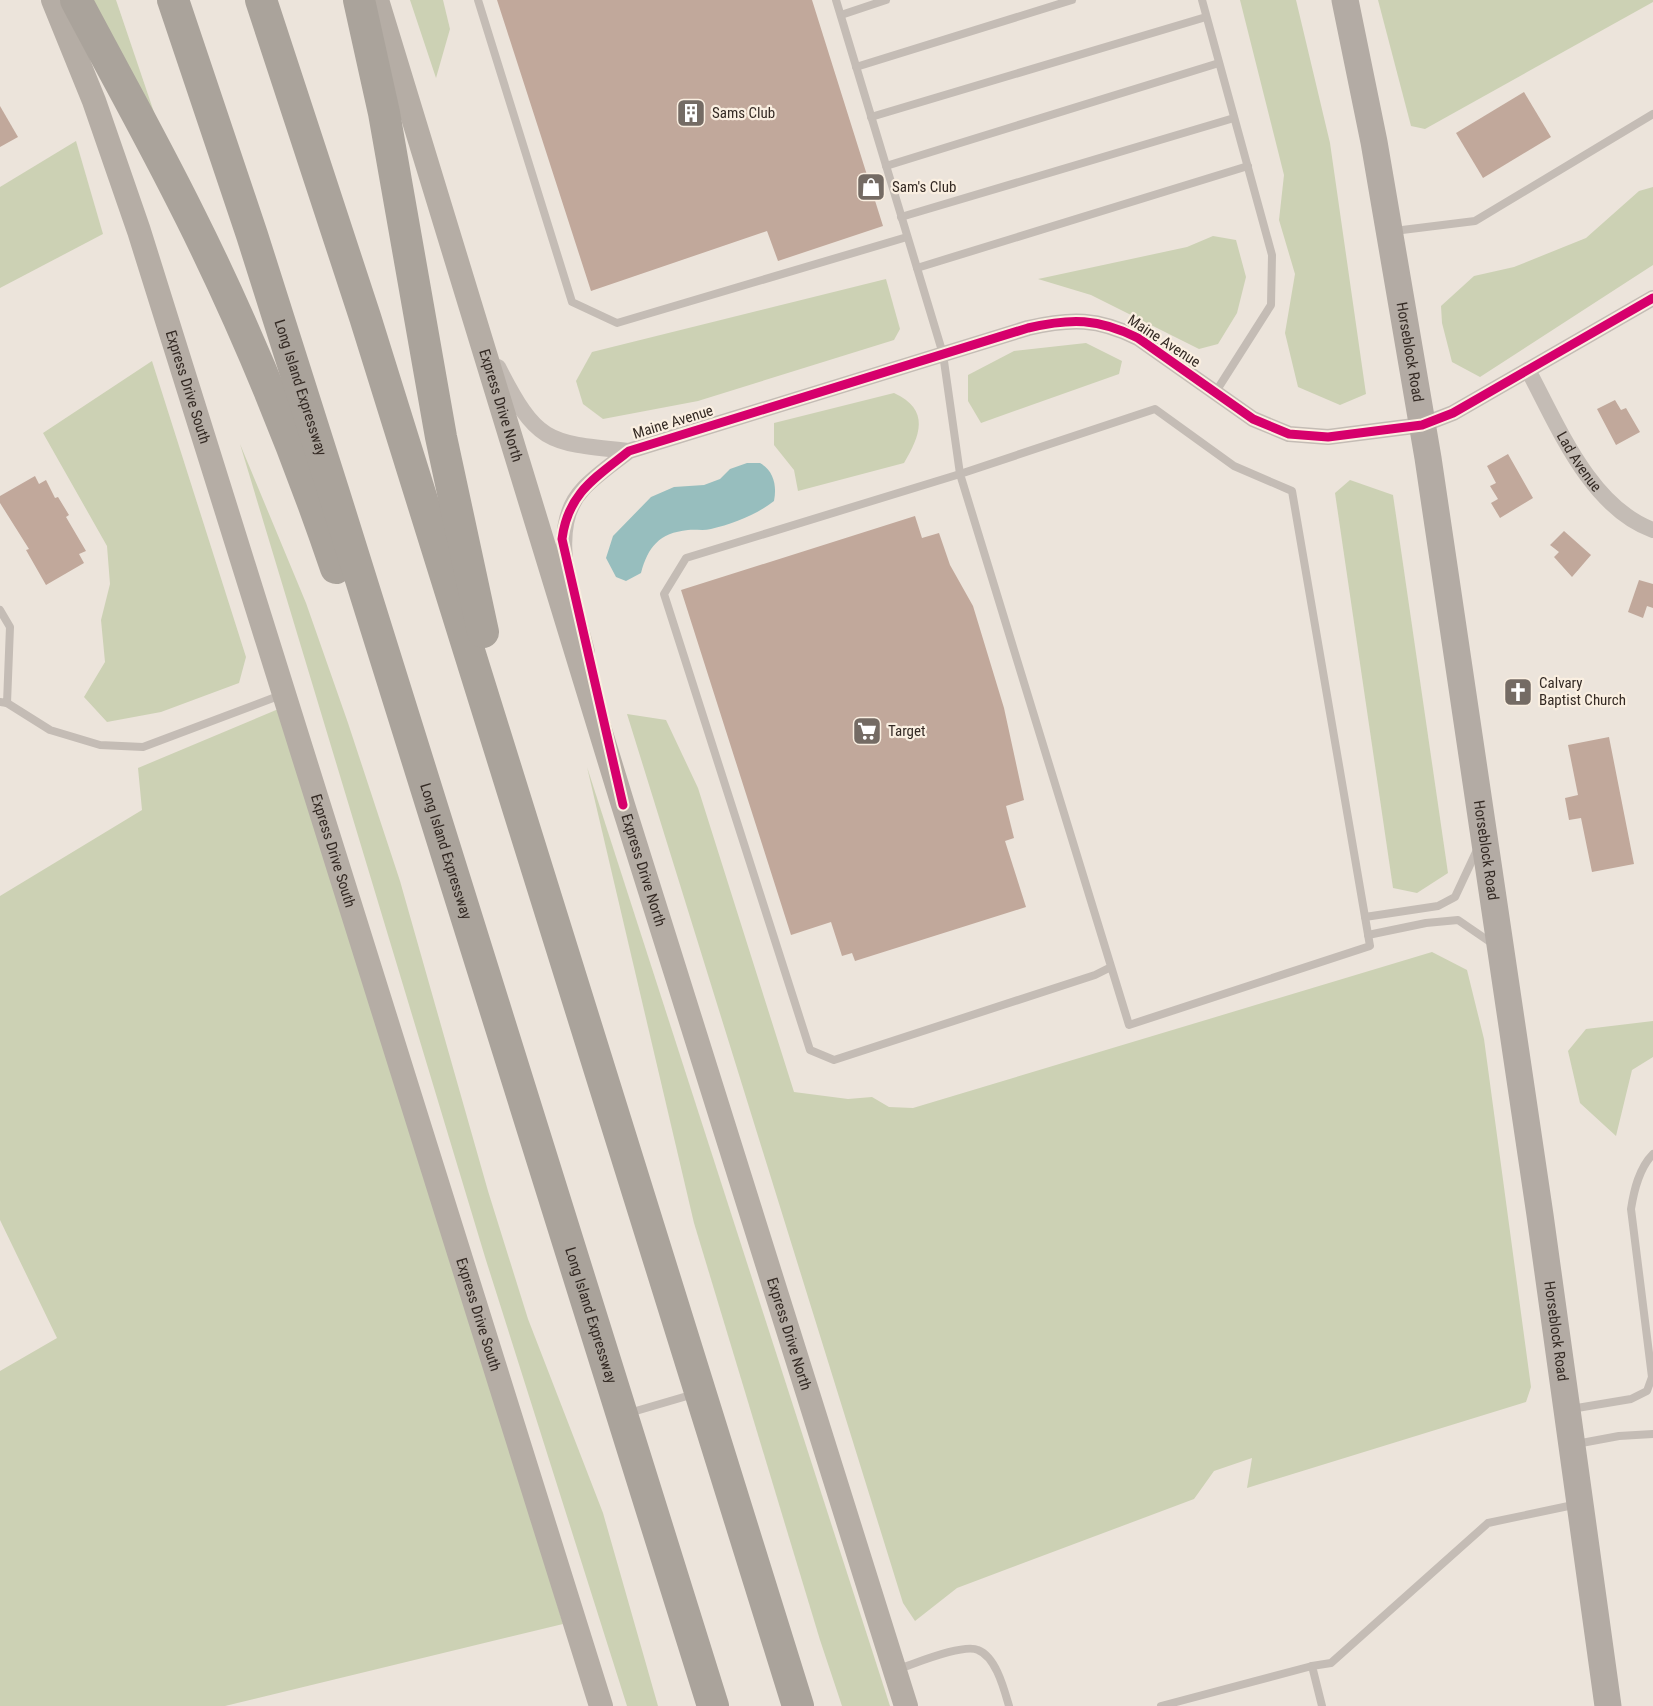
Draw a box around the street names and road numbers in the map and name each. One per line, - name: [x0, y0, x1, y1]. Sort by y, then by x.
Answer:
- street label: Horseblock Road: [1393, 301, 1427, 403]
- street label: Maine Avenue: [1124, 311, 1204, 371]
- street label: Long Island Expressway: [270, 317, 331, 458]
- street label: Express Drive South: [162, 328, 214, 446]
- street label: Express Drive North: [475, 347, 527, 464]
- street label: Maine Avenue: [631, 401, 715, 443]
- street label: Lad Avenue: [1553, 428, 1605, 496]
- street label: Long Island Expressway: [416, 781, 476, 922]
- street label: Express Drive South: [307, 792, 359, 910]
- street label: Horseblock Road: [1470, 799, 1502, 901]
- street label: Express Drive North: [617, 812, 670, 929]
- street label: Long Island Expressway: [561, 1245, 621, 1386]
- street label: Express Drive South: [452, 1256, 505, 1373]
- street label: Express Drive North: [763, 1275, 815, 1392]
- street label: Horseblock Road: [1540, 1280, 1572, 1382]

